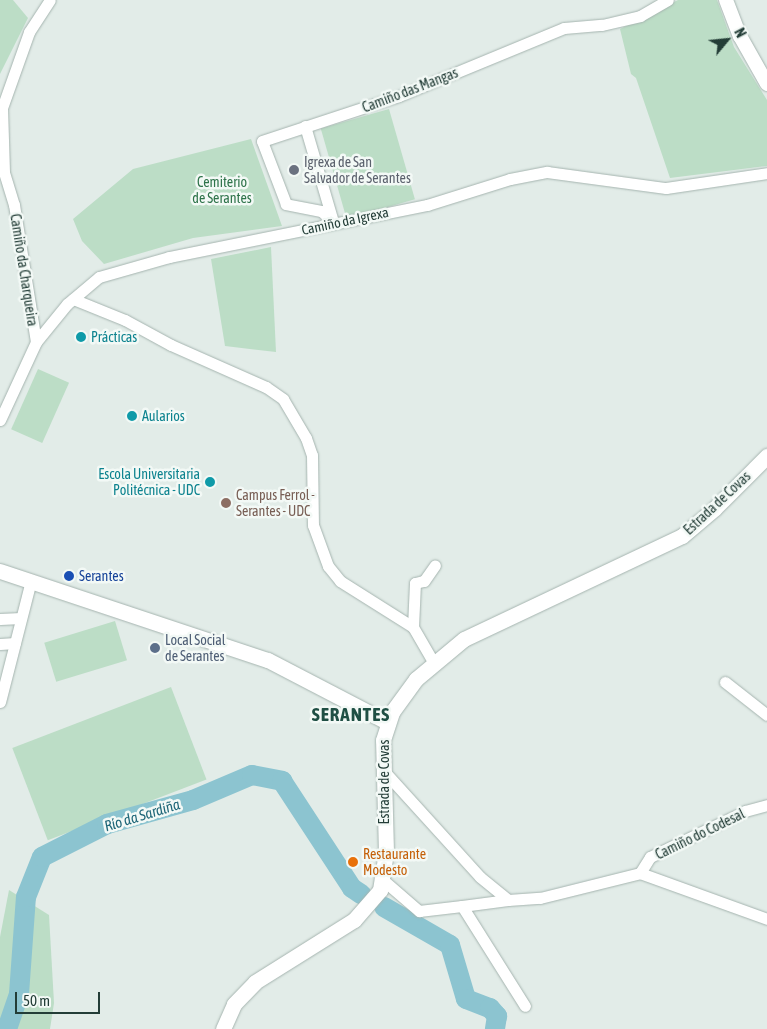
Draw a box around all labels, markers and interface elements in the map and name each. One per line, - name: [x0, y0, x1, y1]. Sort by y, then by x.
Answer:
- north arrow: [702, 15, 752, 65]
- text: N: [731, 26, 749, 40]
- street label: Camiño das Mangas: [360, 64, 460, 116]
- place label: Igrexa de San Salvador de Serantes: [304, 154, 411, 186]
- marker: Igrexa de San Salvador de Serantes: [288, 164, 300, 176]
- park label: Cemiterio de Serantes: [192, 174, 252, 206]
- street label: Camiño da Igrexa: [300, 204, 390, 238]
- street label: Camiño da Charqueira: [7, 213, 41, 327]
- place label: Prácticas: [91, 329, 137, 345]
- marker: Prácticas: [75, 331, 87, 343]
- place label: Aularios: [142, 408, 185, 424]
- marker: Aularios: [126, 410, 138, 422]
- place label: Escola Universitaria Politécnica - UDC: [98, 466, 200, 498]
- street label: Estrada de Covas: [680, 468, 754, 538]
- marker: Escola Universitaria Politécnica - UDC: [204, 476, 216, 488]
- place label: Campus Ferrol - Serantes - UDC: [236, 487, 315, 520]
- marker: Campus Ferrol - Serantes - UDC: [220, 497, 232, 509]
- place label: Serantes: [79, 568, 124, 584]
- marker: Serantes: [63, 570, 75, 582]
- place label: Local Social de Serantes: [165, 632, 225, 664]
- marker: Local Social de Serantes: [149, 642, 161, 654]
- district label: SERANTES: [311, 704, 391, 726]
- street label: Estrada de Covas: [376, 739, 392, 825]
- water label: Río da Sardiña: [102, 795, 182, 835]
- street label: Camiño do Codesal: [652, 805, 748, 863]
- place label: Restaurante Modesto: [363, 846, 426, 879]
- marker: Restaurante Modesto: [347, 856, 359, 868]
- scale bar: [18, 982, 102, 1014]
- text: 50 m: [23, 992, 50, 1009]

